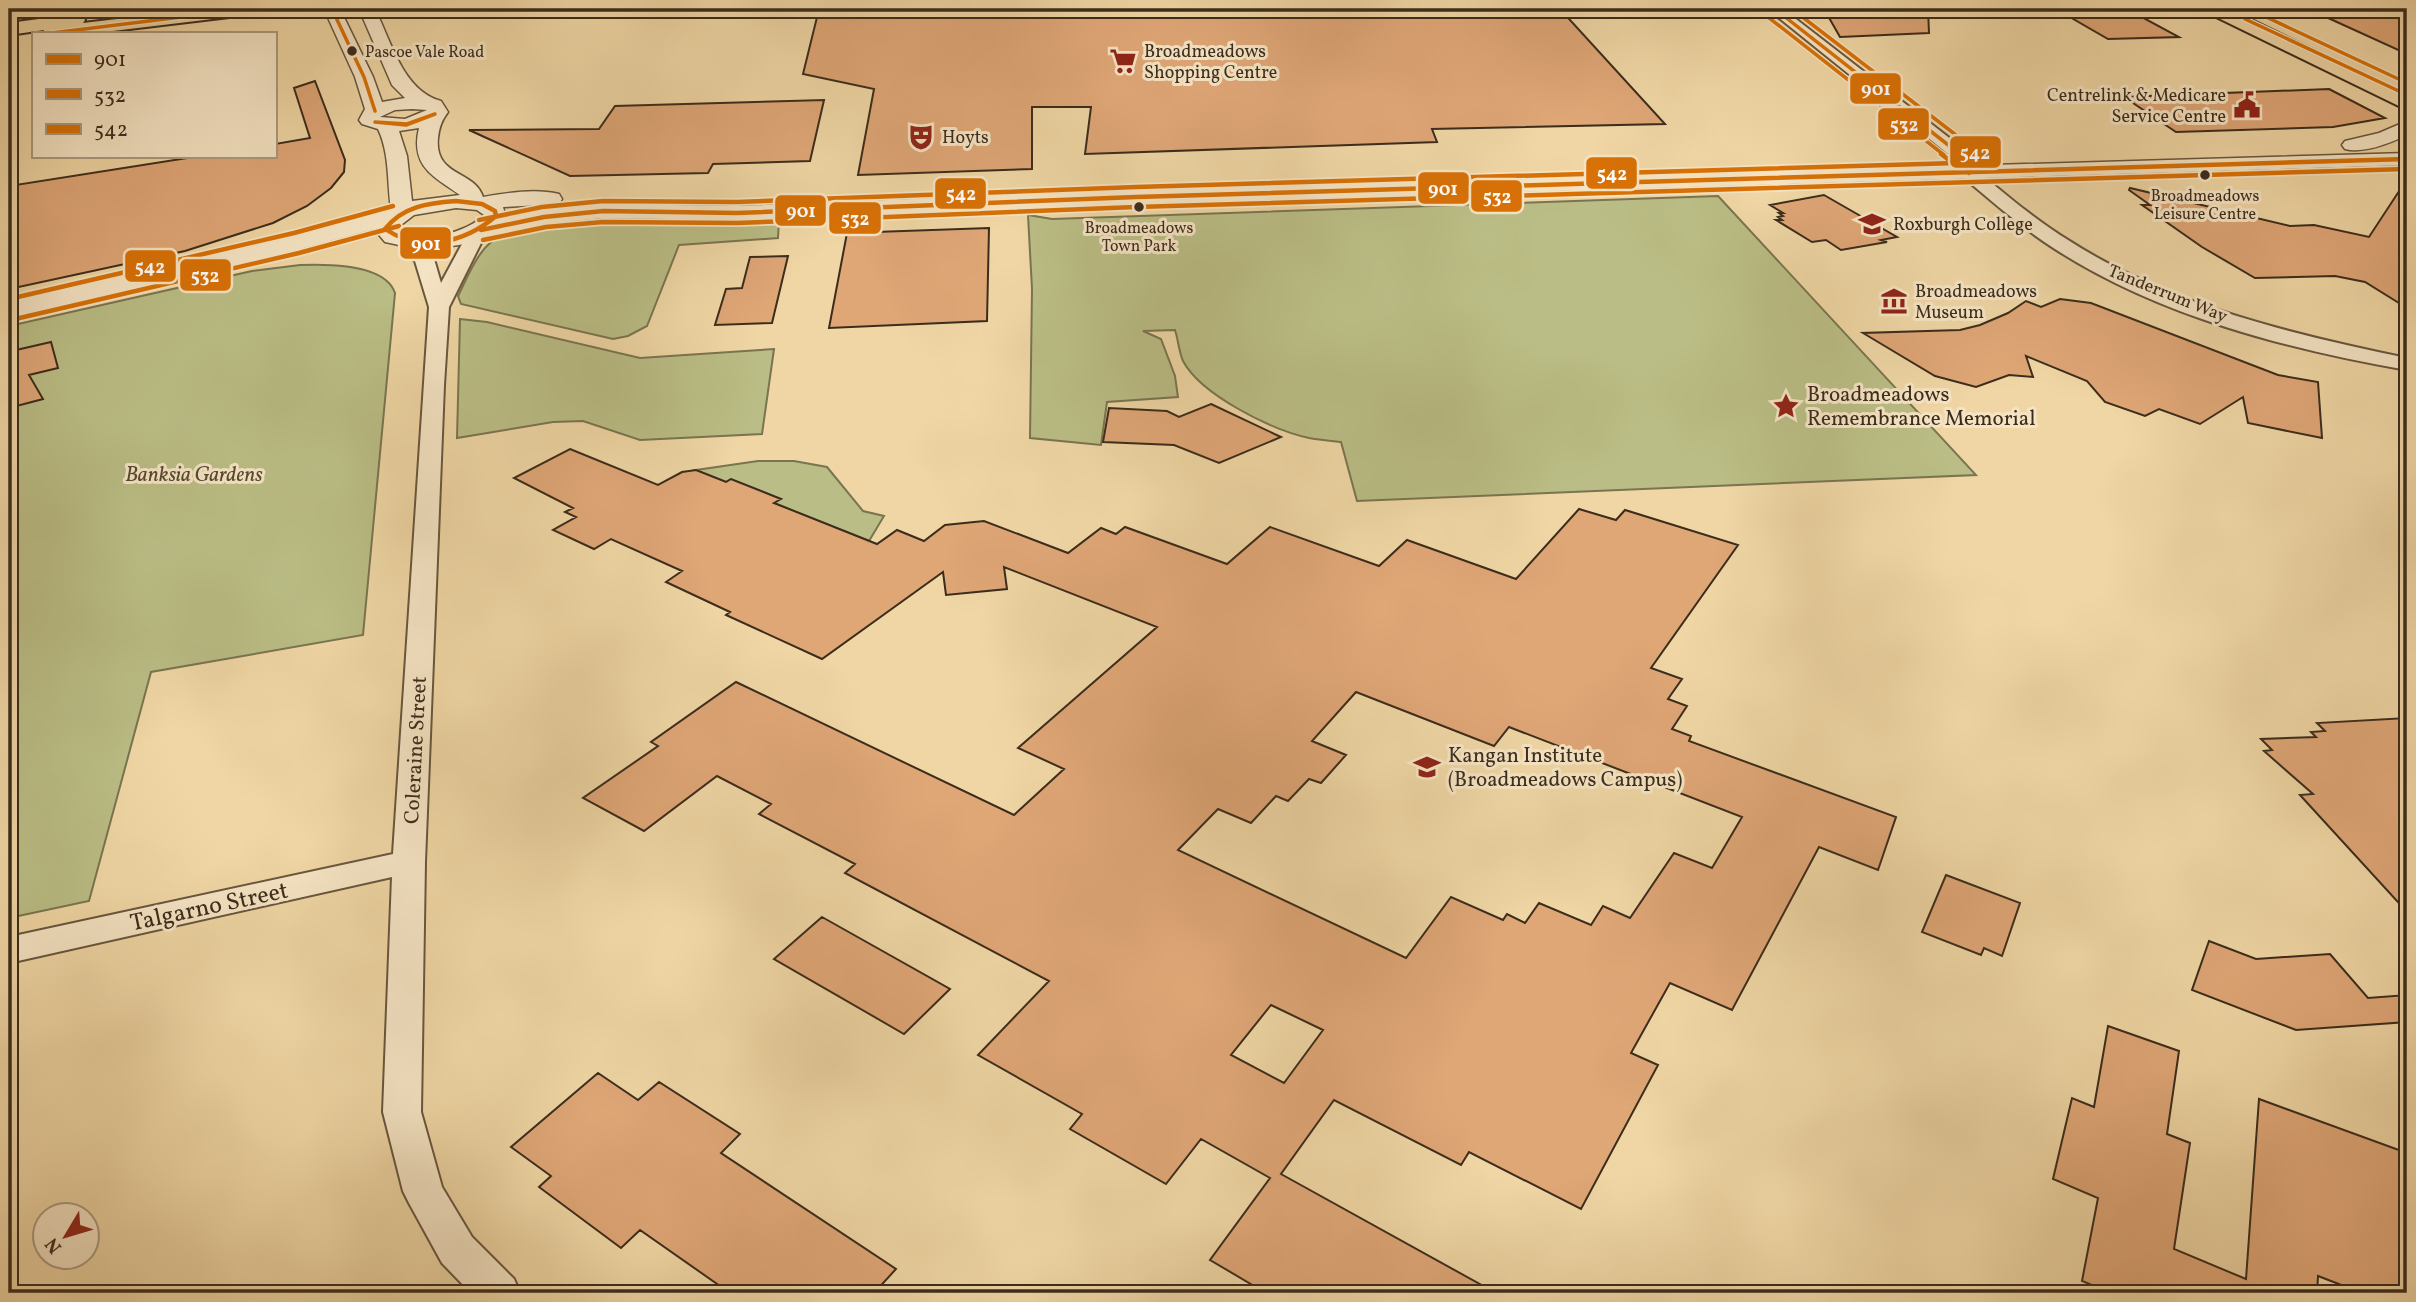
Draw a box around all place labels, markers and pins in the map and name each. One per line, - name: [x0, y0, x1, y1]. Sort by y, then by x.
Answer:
- place label: Broadmeadows Shopping Centre: [1144, 40, 1277, 86]
- place label: Pascoe Vale Road: [365, 42, 484, 64]
- marker: Pascoe Vale Road: [345, 44, 359, 58]
- supermarket icon: Broadmeadows Shopping Centre: [1108, 46, 1138, 76]
- place label: Centrelink & Medicare Service Centre: [2047, 84, 2226, 130]
- public building icon: Centrelink & Medicare Service Centre: [2232, 90, 2262, 120]
- theatre icon: Hoyts: [906, 122, 936, 152]
- place label: Hoyts: [942, 126, 989, 151]
- marker: Broadmeadows Leisure Centre: [2198, 168, 2212, 182]
- place label: Broadmeadows Leisure Centre: [2151, 186, 2259, 226]
- marker: Broadmeadows Town Park: [1132, 200, 1146, 214]
- school or university icon: Roxburgh College: [1857, 209, 1887, 239]
- place label: Roxburgh College: [1893, 213, 2033, 238]
- place label: Broadmeadows Town Park: [1085, 218, 1193, 258]
- place label: Broadmeadows Museum: [1915, 280, 2037, 326]
- museum icon: Broadmeadows Museum: [1879, 286, 1909, 316]
- place label: Broadmeadows Remembrance Memorial: [1807, 381, 2036, 434]
- place icon: Broadmeadows Remembrance Memorial: [1771, 391, 1801, 421]
- place label: Kangan Institute (Broadmeadows Campus): [1448, 742, 1682, 795]
- school or university icon: Kangan Institute (Broadmeadows Campus): [1412, 752, 1442, 782]

